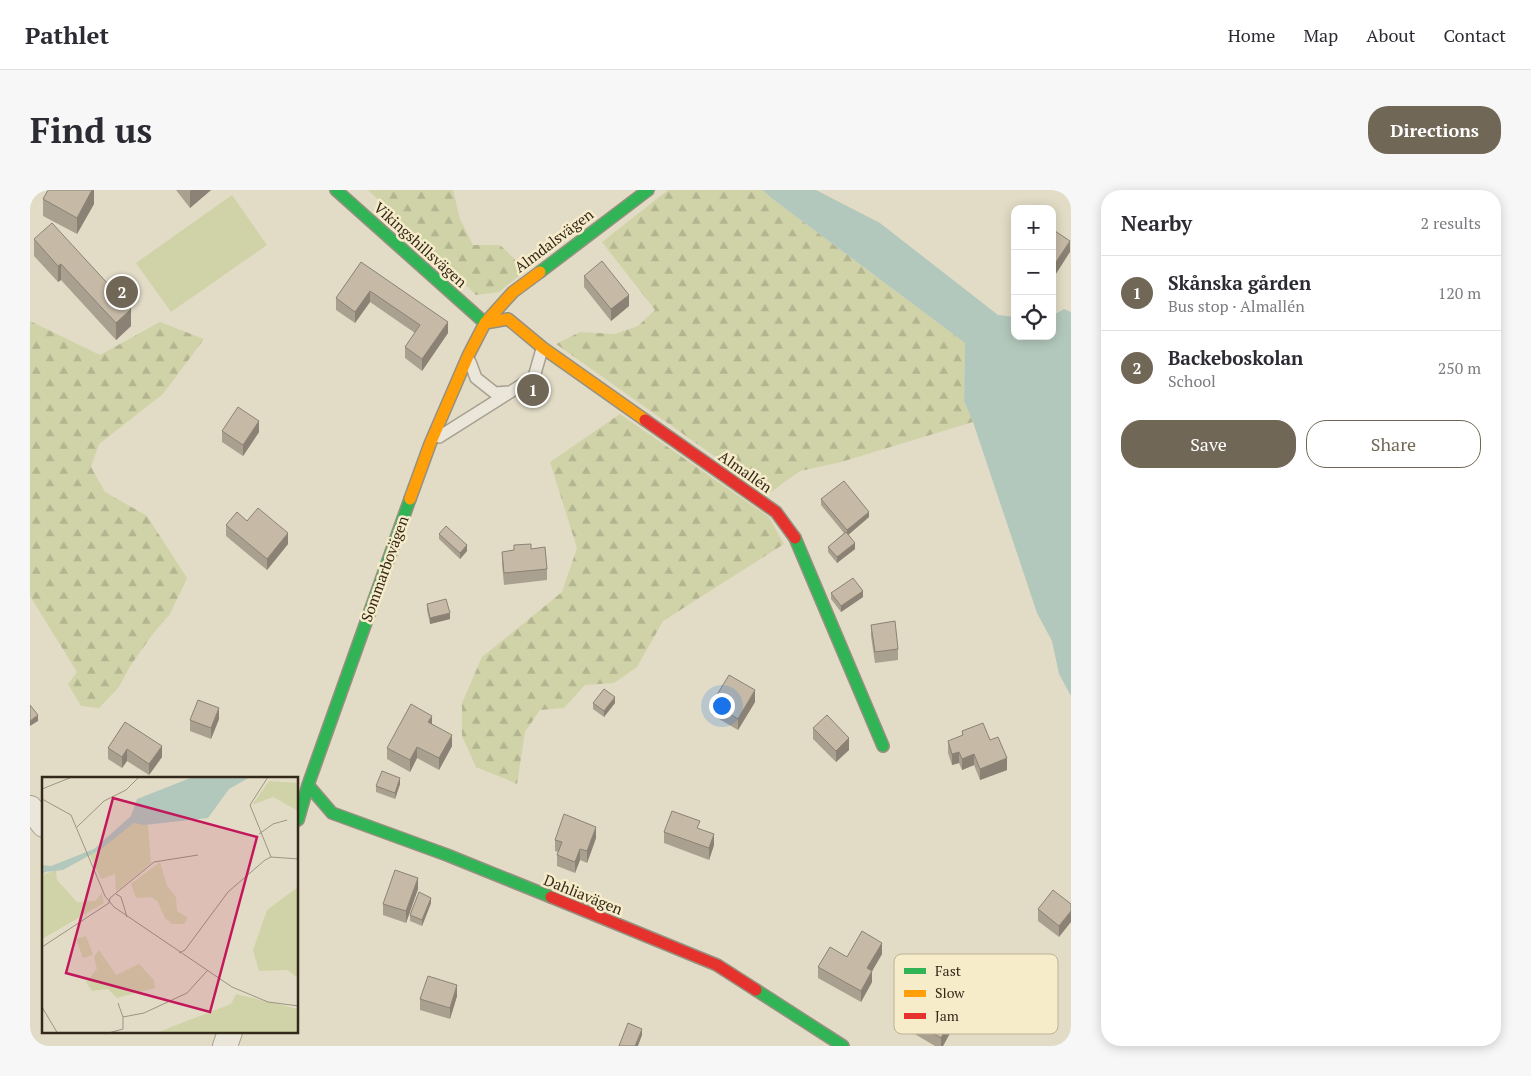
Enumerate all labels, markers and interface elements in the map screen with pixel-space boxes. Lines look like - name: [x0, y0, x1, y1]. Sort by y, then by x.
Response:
- text: Pathlet: [25, 19, 109, 51]
- text: Home: [1228, 23, 1275, 47]
- text: Map: [1303, 23, 1338, 47]
- text: About: [1366, 23, 1415, 47]
- text: Contact: [1443, 23, 1506, 47]
- button: Directions: [1368, 106, 1501, 154]
- text: Find us: [30, 107, 152, 153]
- street label: Vikingshillsvägen: [370, 197, 472, 291]
- street label: Almdalsvägen: [510, 204, 597, 277]
- map controls: [1011, 205, 1056, 340]
- button: +: [1011, 205, 1056, 250]
- text: Nearby: [1121, 209, 1192, 237]
- text: 2 results: [1421, 212, 1481, 234]
- button: −: [1011, 250, 1056, 295]
- text: Skånska gården: [1168, 270, 1311, 295]
- pin: 2: [106, 273, 138, 311]
- text: 1: [1132, 282, 1142, 304]
- text: 120 m: [1438, 282, 1481, 304]
- button: locate: [1011, 295, 1056, 340]
- text: Bus stop · Almallén: [1168, 295, 1305, 317]
- text: Backeboskolan: [1168, 345, 1303, 370]
- text: 2: [1132, 357, 1142, 379]
- text: 250 m: [1438, 357, 1481, 379]
- text: School: [1168, 370, 1216, 392]
- pin: 1: [517, 371, 549, 409]
- button: Save: [1121, 420, 1296, 468]
- button: Share: [1306, 420, 1481, 468]
- street label: Almallén: [715, 446, 776, 497]
- street label: Sommarbovägen: [356, 513, 413, 624]
- your location: [709, 693, 735, 719]
- inset map: [42, 777, 299, 1034]
- street label: Dahliavägen: [541, 869, 626, 919]
- legend: [894, 954, 1058, 1034]
- text: Fast: [935, 961, 962, 980]
- text: Slow: [935, 983, 965, 1002]
- text: Jam: [935, 1006, 959, 1025]

